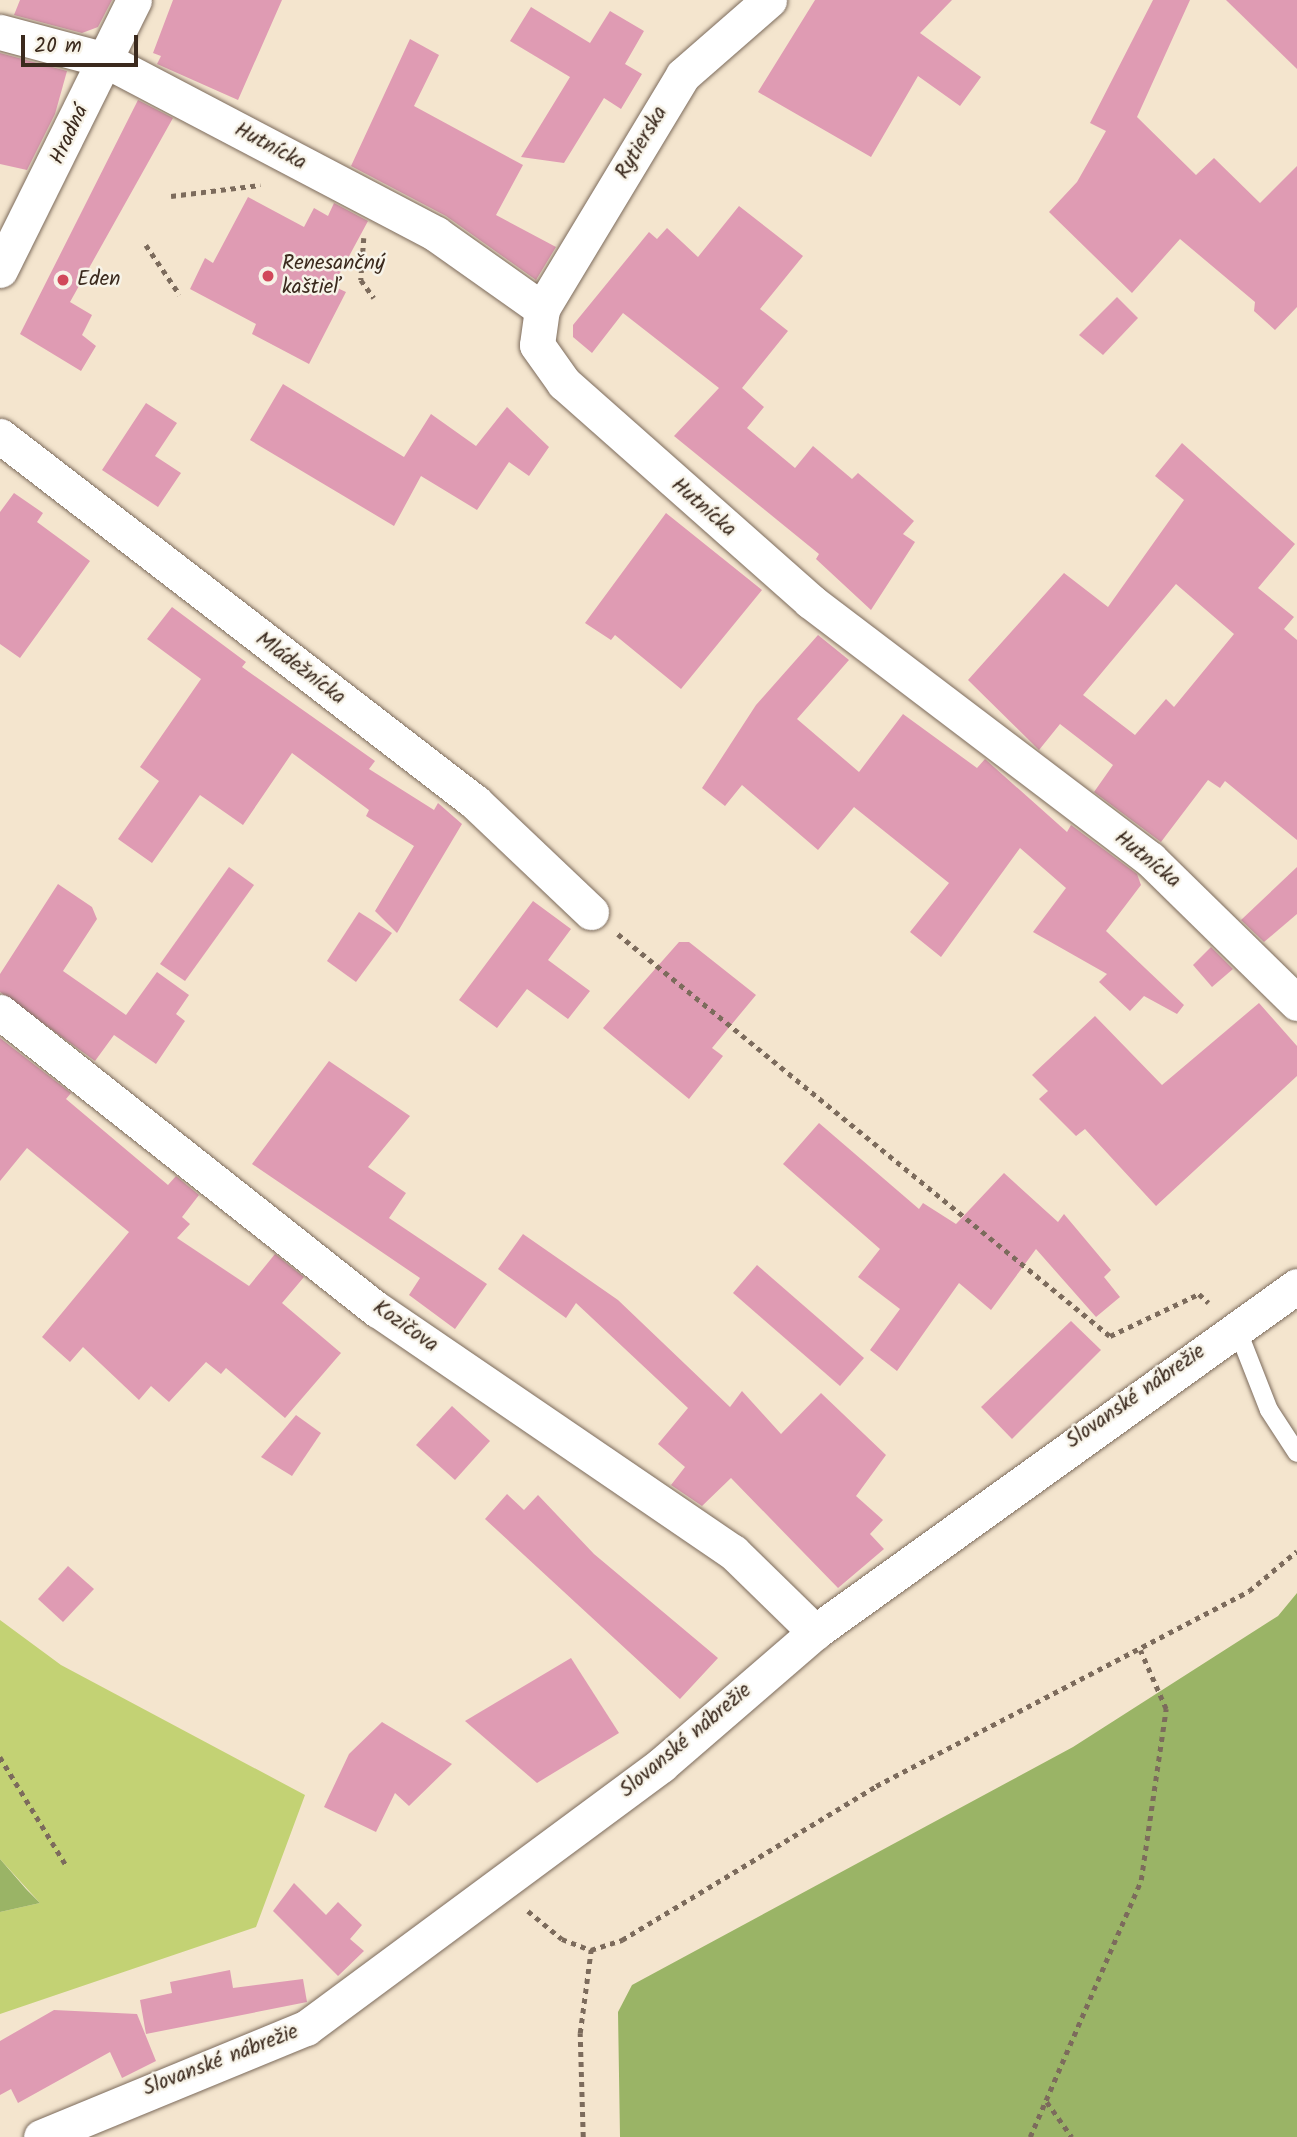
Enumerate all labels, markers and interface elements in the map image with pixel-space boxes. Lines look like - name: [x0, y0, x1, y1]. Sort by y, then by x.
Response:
- scale bar: [24, 21, 142, 65]
- text: 20 m: [34, 30, 82, 63]
- street label: Hradná: [45, 101, 95, 169]
- street label: Rytierska: [611, 102, 673, 184]
- street label: Hutnícka: [230, 118, 310, 176]
- place label: Renesančný kaštieľ: [282, 251, 385, 301]
- place label: Eden: [77, 267, 120, 293]
- marker: Renesančný kaštieľ: [260, 268, 276, 284]
- marker: Eden: [55, 272, 71, 288]
- street label: Hutnícka: [665, 473, 741, 543]
- street label: Mládežnícka: [250, 627, 350, 711]
- street label: Hutnícka: [1109, 826, 1185, 894]
- street label: Kozičova: [368, 1296, 442, 1358]
- street label: Slovanské nábrežie: [1062, 1340, 1210, 1454]
- street label: Slovanské nábrežie: [615, 1679, 757, 1803]
- street label: Slovanské nábrežie: [140, 2020, 302, 2102]

